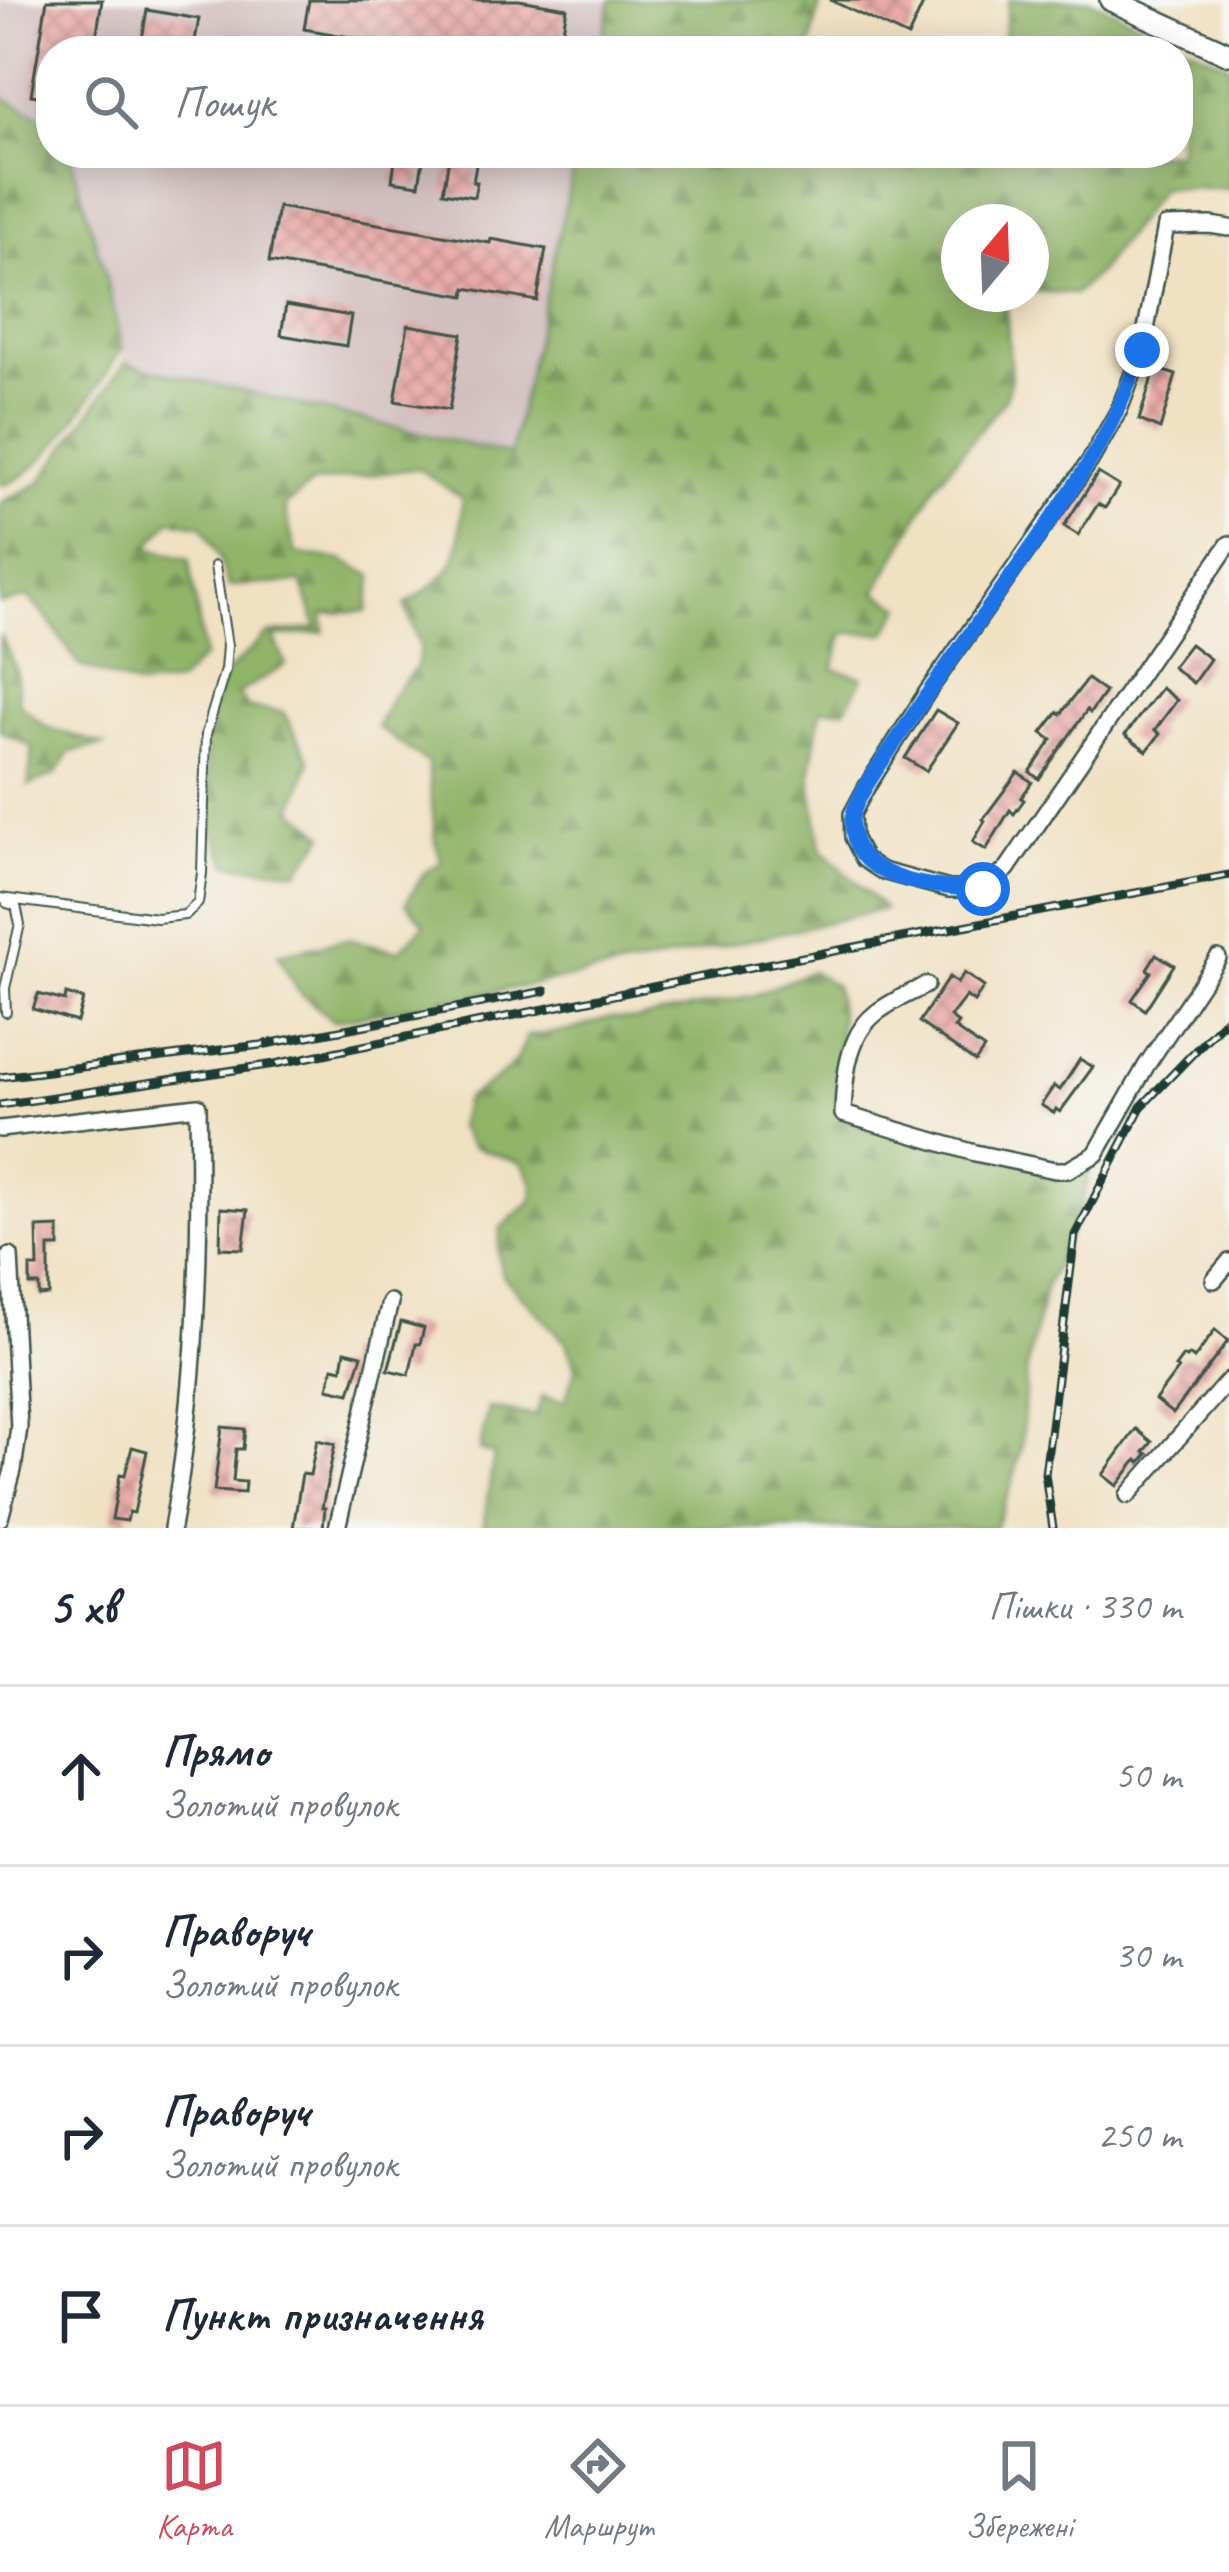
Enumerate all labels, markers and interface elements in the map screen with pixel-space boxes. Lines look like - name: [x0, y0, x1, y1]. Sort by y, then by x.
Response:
- search box: [36, 36, 1193, 168]
- icon: search: [78, 69, 144, 135]
- text: Пошук: [174, 74, 274, 131]
- north arrow: [941, 204, 1049, 312]
- route end: [1115, 323, 1169, 377]
- route start: [956, 862, 1010, 916]
- text: 5 хв: [48, 1574, 117, 1638]
- text: Пішки · 330 m: [988, 1582, 1181, 1631]
- text: Прямо: [162, 1723, 269, 1780]
- icon: ahead: [48, 1743, 114, 1809]
- text: 50 m: [1115, 1751, 1181, 1800]
- text: Золотий провулок: [162, 1780, 397, 1829]
- text: Праворуч: [162, 1903, 309, 1960]
- icon: right: [48, 1923, 114, 1989]
- text: 30 m: [1115, 1931, 1181, 1980]
- text: Золотий провулок: [162, 1960, 397, 2009]
- text: Праворуч: [162, 2083, 309, 2140]
- icon: right: [48, 2103, 114, 2169]
- text: 250 m: [1097, 2111, 1181, 2160]
- text: Золотий провулок: [162, 2140, 397, 2189]
- icon: arrive: [48, 2283, 114, 2349]
- text: Пункт призначення: [162, 2287, 482, 2344]
- tab: Карта: [156, 2433, 232, 2547]
- tab: Маршрут: [544, 2433, 653, 2547]
- tab: Збережені: [965, 2433, 1073, 2547]

